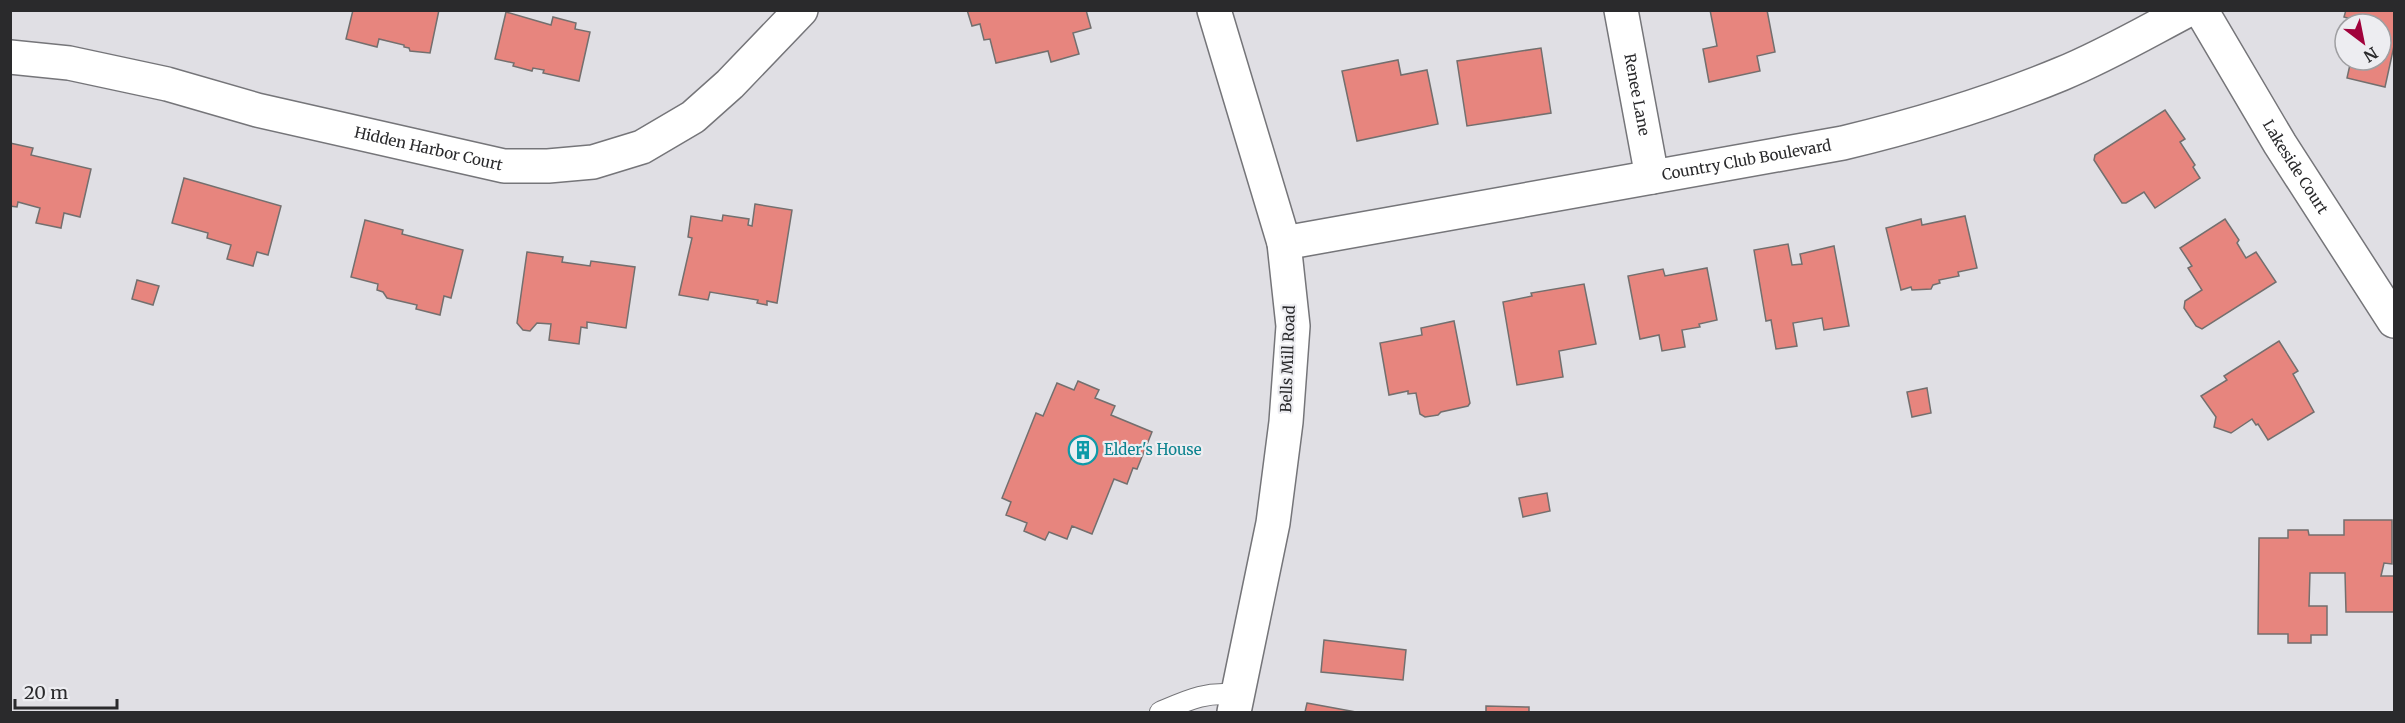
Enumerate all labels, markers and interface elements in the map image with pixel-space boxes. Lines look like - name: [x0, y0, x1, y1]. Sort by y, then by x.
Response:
- north arrow: [2333, 12, 2393, 72]
- text: N: [2360, 43, 2382, 67]
- street label: Renee Lane: [1620, 52, 1654, 137]
- street label: Lakeside Court: [2259, 116, 2333, 217]
- street label: Hidden Harbor Court: [353, 122, 505, 174]
- street label: Country Club Boulevard: [1660, 135, 1833, 184]
- street label: Bells Mill Road: [1276, 305, 1299, 413]
- building icon: Elder's House: [1067, 434, 1099, 466]
- place label: Elder's House: [1104, 440, 1202, 459]
- scale bar: [15, 672, 117, 710]
- text: 20 m: [24, 681, 68, 704]

